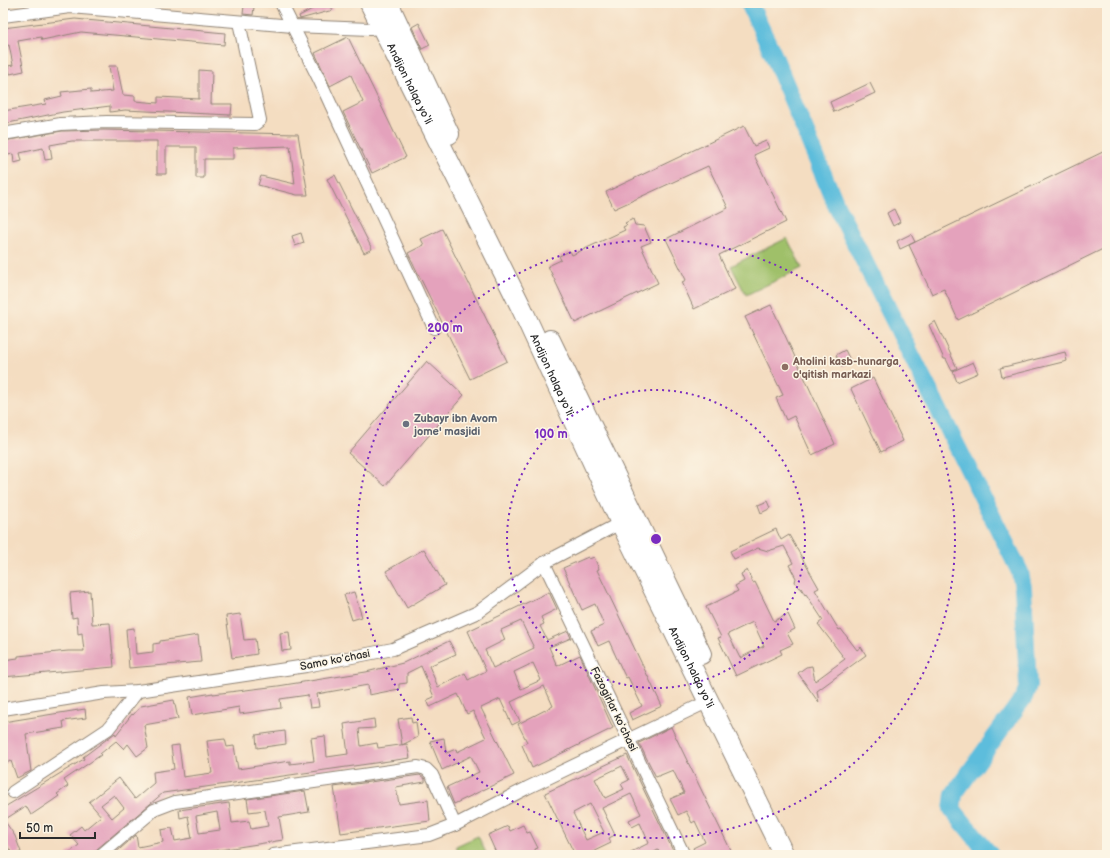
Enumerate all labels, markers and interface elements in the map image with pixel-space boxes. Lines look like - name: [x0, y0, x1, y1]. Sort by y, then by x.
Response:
- street label: Andijon halqa yo‘li: [384, 41, 436, 126]
- text: 200 m: [427, 321, 463, 336]
- street label: Andijon halqa yo‘li: [528, 332, 577, 418]
- place label: Aholini kasb-hunarga o'qitish markazi: [792, 355, 899, 381]
- marker: Aholini kasb-hunarga o'qitish markazi: [780, 362, 790, 372]
- place label: Zubayr ibn Avom jome' masjidi: [413, 412, 497, 438]
- marker: Zubayr ibn Avom jome' masjidi: [401, 419, 411, 429]
- text: 100 m: [534, 427, 568, 442]
- centre of rings: [649, 532, 663, 546]
- street label: Andijon halqa yo‘li: [666, 624, 717, 710]
- street label: Samo koʻchasi: [299, 647, 371, 673]
- street label: Fazogirlar koʻchasi: [588, 665, 640, 753]
- scale bar: [20, 814, 95, 840]
- text: 50 m: [26, 821, 53, 836]

